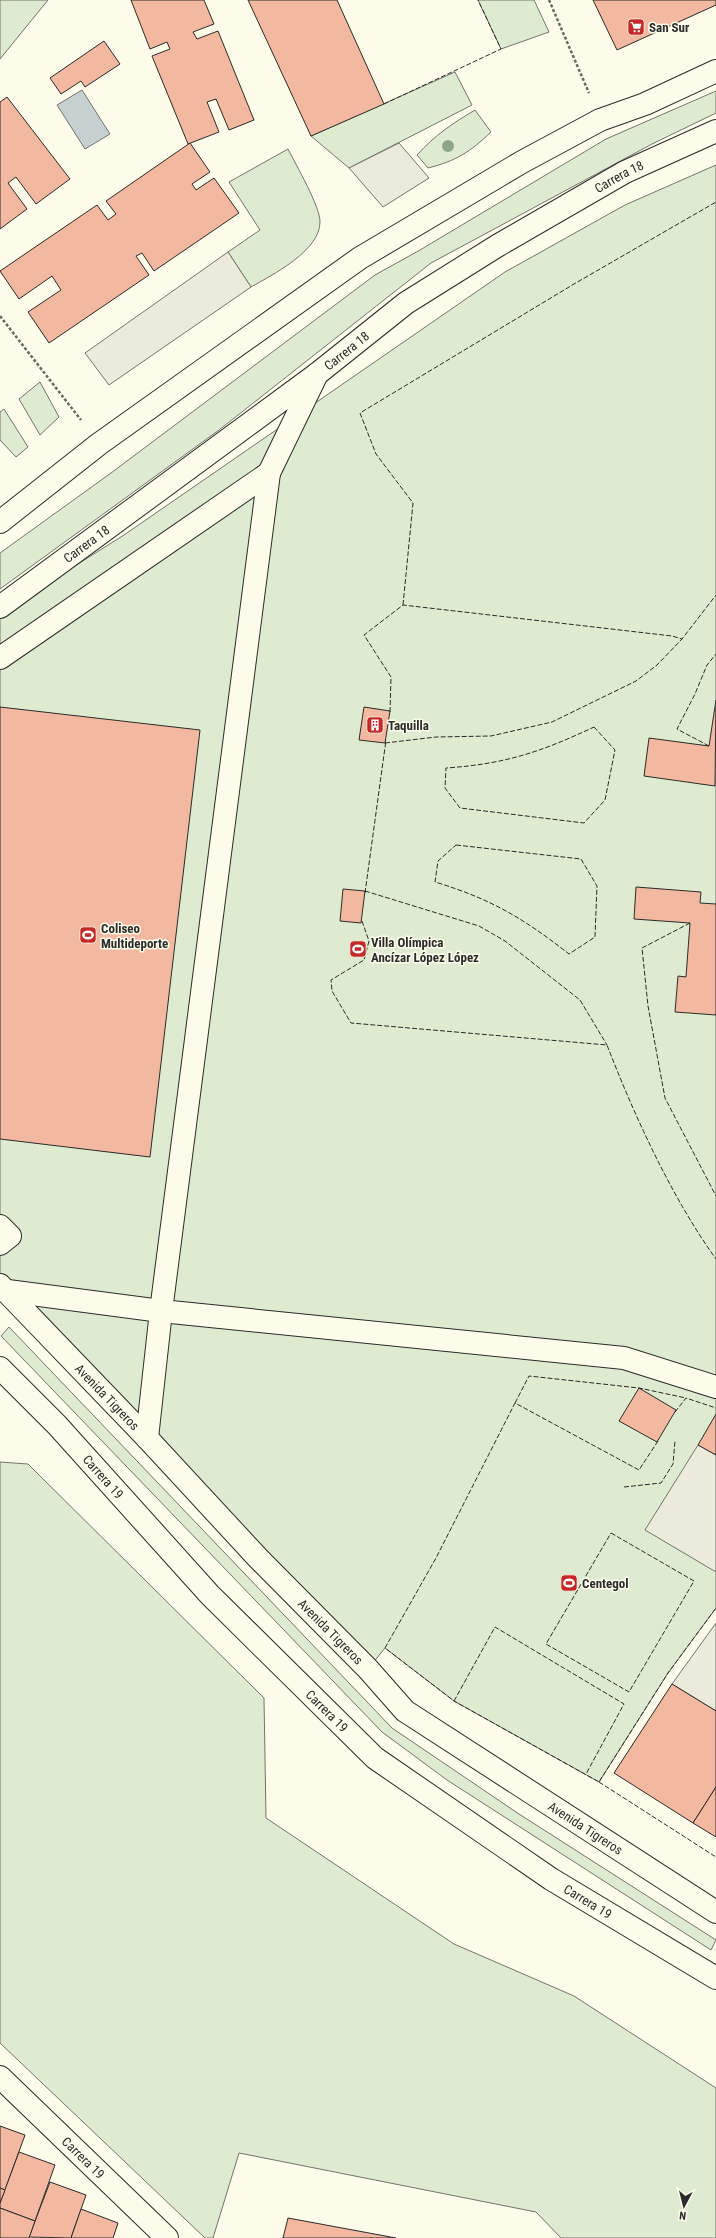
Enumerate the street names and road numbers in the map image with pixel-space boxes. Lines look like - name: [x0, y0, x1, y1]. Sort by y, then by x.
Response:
- street label: Carrera 18: [592, 157, 646, 196]
- street label: Carrera 18: [321, 328, 372, 373]
- street label: Carrera 18: [60, 522, 112, 565]
- street label: Avenida Tigreros: [72, 1361, 143, 1433]
- street label: Carrera 19: [80, 1452, 127, 1501]
- street label: Avenida Tigreros: [295, 1596, 366, 1667]
- street label: Carrera 19: [303, 1687, 351, 1735]
- street label: Avenida Tigreros: [546, 1798, 626, 1857]
- street label: Carrera 19: [561, 1881, 615, 1921]
- street label: Carrera 19: [59, 2134, 108, 2181]

